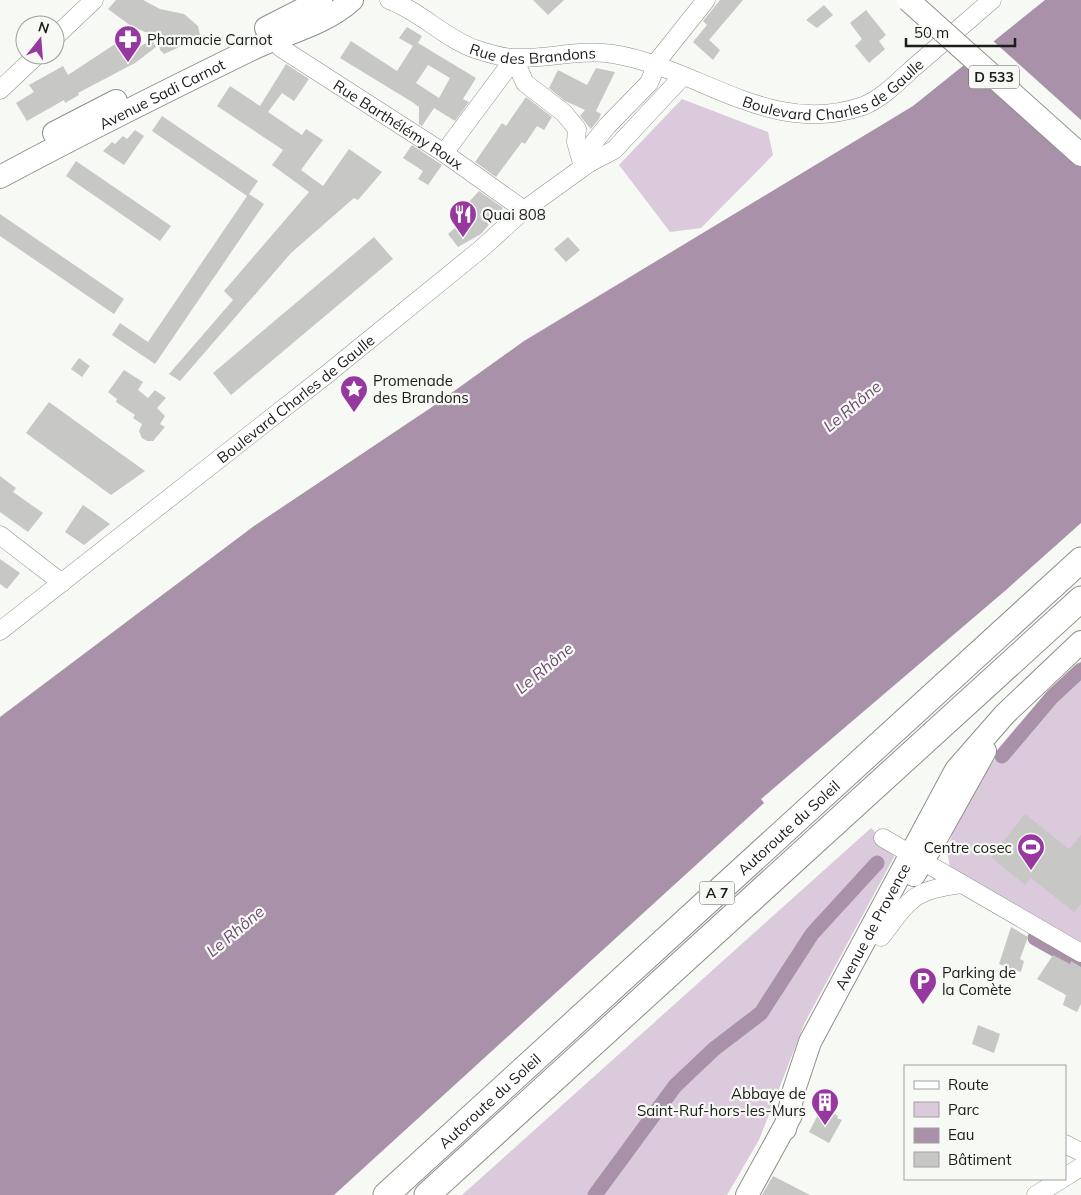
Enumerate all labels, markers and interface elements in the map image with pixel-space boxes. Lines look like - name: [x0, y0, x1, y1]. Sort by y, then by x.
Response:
- north arrow: [15, 15, 65, 65]
- scale bar: [906, 15, 1015, 47]
- text: N: [36, 17, 51, 38]
- text: 50 m: [914, 23, 949, 42]
- pharmacy icon: Pharmacie Carnot: [113, 24, 143, 63]
- place label: Pharmacie Carnot: [147, 30, 272, 49]
- street label: Rue des Brandons: [467, 38, 596, 68]
- street label: Avenue Sadi Carnot: [96, 54, 228, 133]
- street label: Boulevard Charles de Gaulle: [740, 54, 927, 124]
- road number: D 533: [969, 66, 1019, 88]
- street label: Rue Barthélémy Roux: [330, 75, 467, 173]
- restaurant icon: Quai 808: [448, 199, 478, 238]
- place label: Quai 808: [482, 205, 546, 224]
- street label: Boulevard Charles de Gaulle: [213, 330, 378, 467]
- place label: Promenade des Brandons: [373, 371, 469, 407]
- place icon: Promenade des Brandons: [339, 374, 369, 413]
- water label: Le Rhône: [819, 376, 885, 436]
- water label: Le Rhône: [511, 638, 577, 698]
- street label: Autoroute du Soleil: [733, 776, 843, 879]
- sports icon: Centre cosec: [1016, 832, 1046, 871]
- place label: Centre cosec: [924, 838, 1012, 857]
- street label: Avenue de Provence: [830, 860, 914, 993]
- road number: A 7: [700, 881, 734, 904]
- water label: Le Rhône: [202, 901, 268, 961]
- place label: Parking de la Comète: [942, 963, 1016, 999]
- parking icon: Parking de la Comète: [908, 966, 938, 1005]
- street label: Autoroute du Soleil: [434, 1049, 544, 1152]
- legend: [904, 1065, 1066, 1180]
- text: Route: [948, 1075, 989, 1094]
- place label: Abbaye de Saint-Ruf-hors-les-Murs: [637, 1084, 806, 1120]
- building icon: Abbaye de Saint-Ruf-hors-les-Murs: [810, 1087, 840, 1126]
- text: Parc: [948, 1100, 979, 1119]
- text: Eau: [948, 1125, 974, 1144]
- text: Bâtiment: [948, 1150, 1011, 1169]

